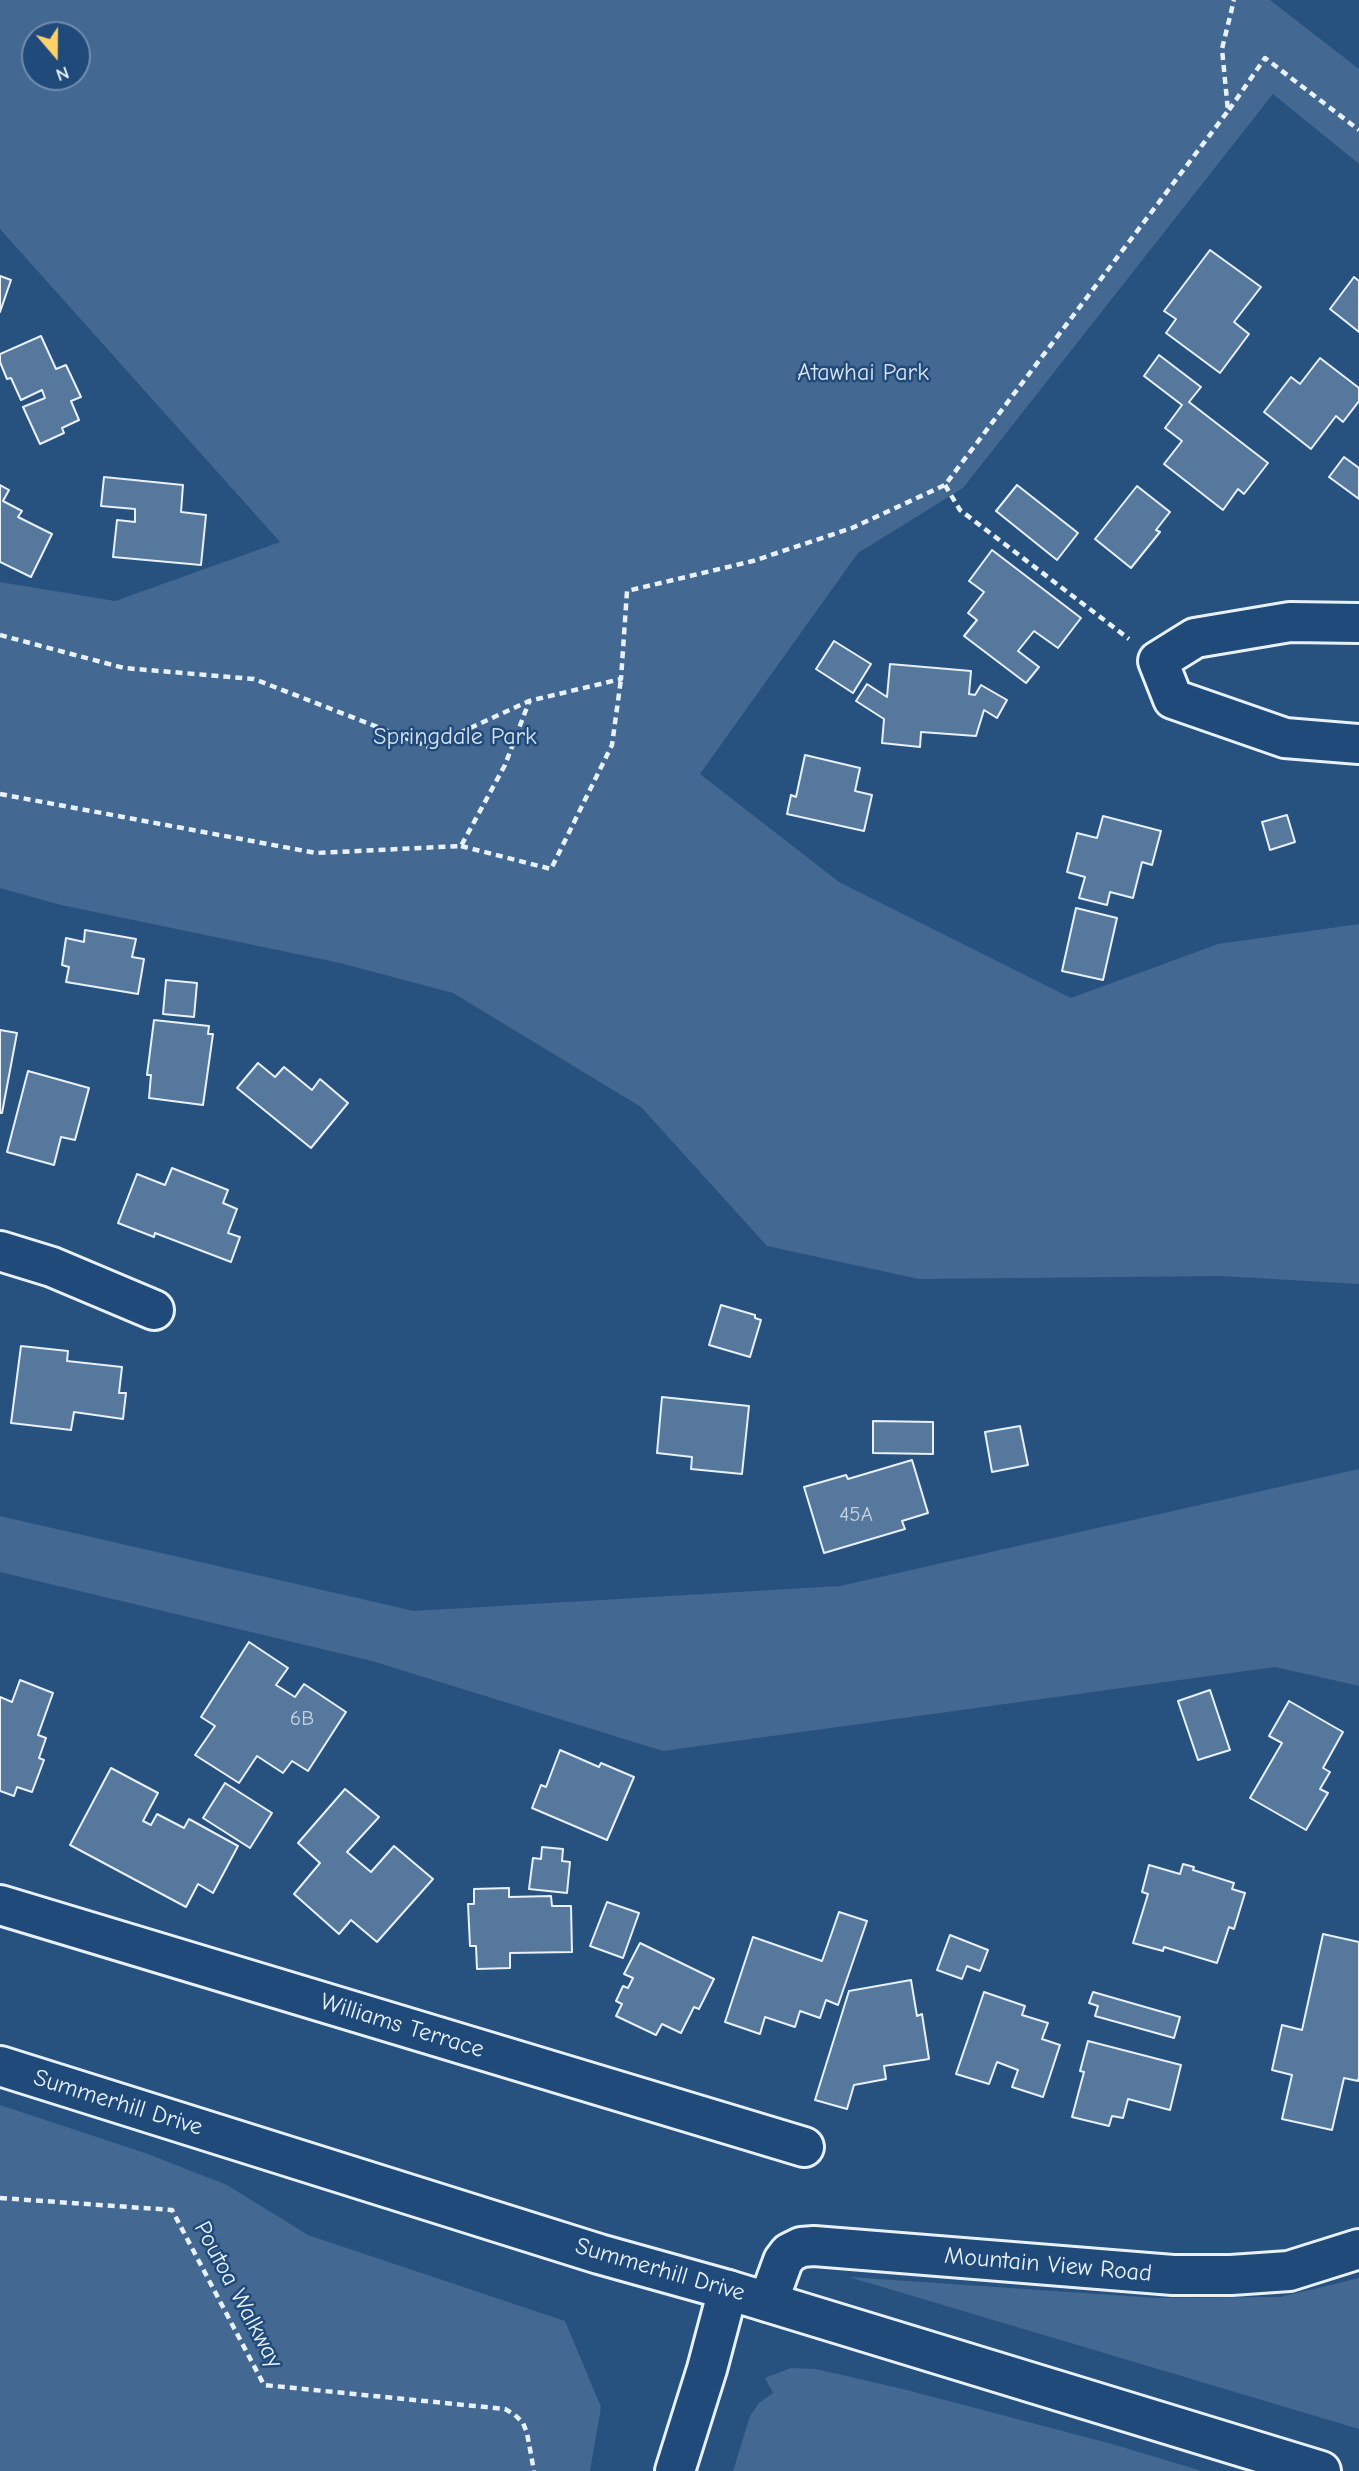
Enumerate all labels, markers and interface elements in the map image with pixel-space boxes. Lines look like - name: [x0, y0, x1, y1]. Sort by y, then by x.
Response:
- north arrow: [21, 21, 91, 91]
- text: N: [53, 61, 72, 86]
- park label: Atawhai Park: [797, 359, 929, 387]
- park label: Springdale Park: [373, 723, 537, 751]
- house number: 45A: [839, 1502, 873, 1528]
- house number: 6B: [290, 1706, 314, 1732]
- street label: Williams Terrace: [317, 1987, 487, 2065]
- street label: Summerhill Drive: [30, 2064, 206, 2142]
- street label: Poutoa Walkway: [187, 2217, 289, 2373]
- street label: Summerhill Drive: [572, 2232, 748, 2308]
- street label: Mountain View Road: [943, 2242, 1153, 2288]

